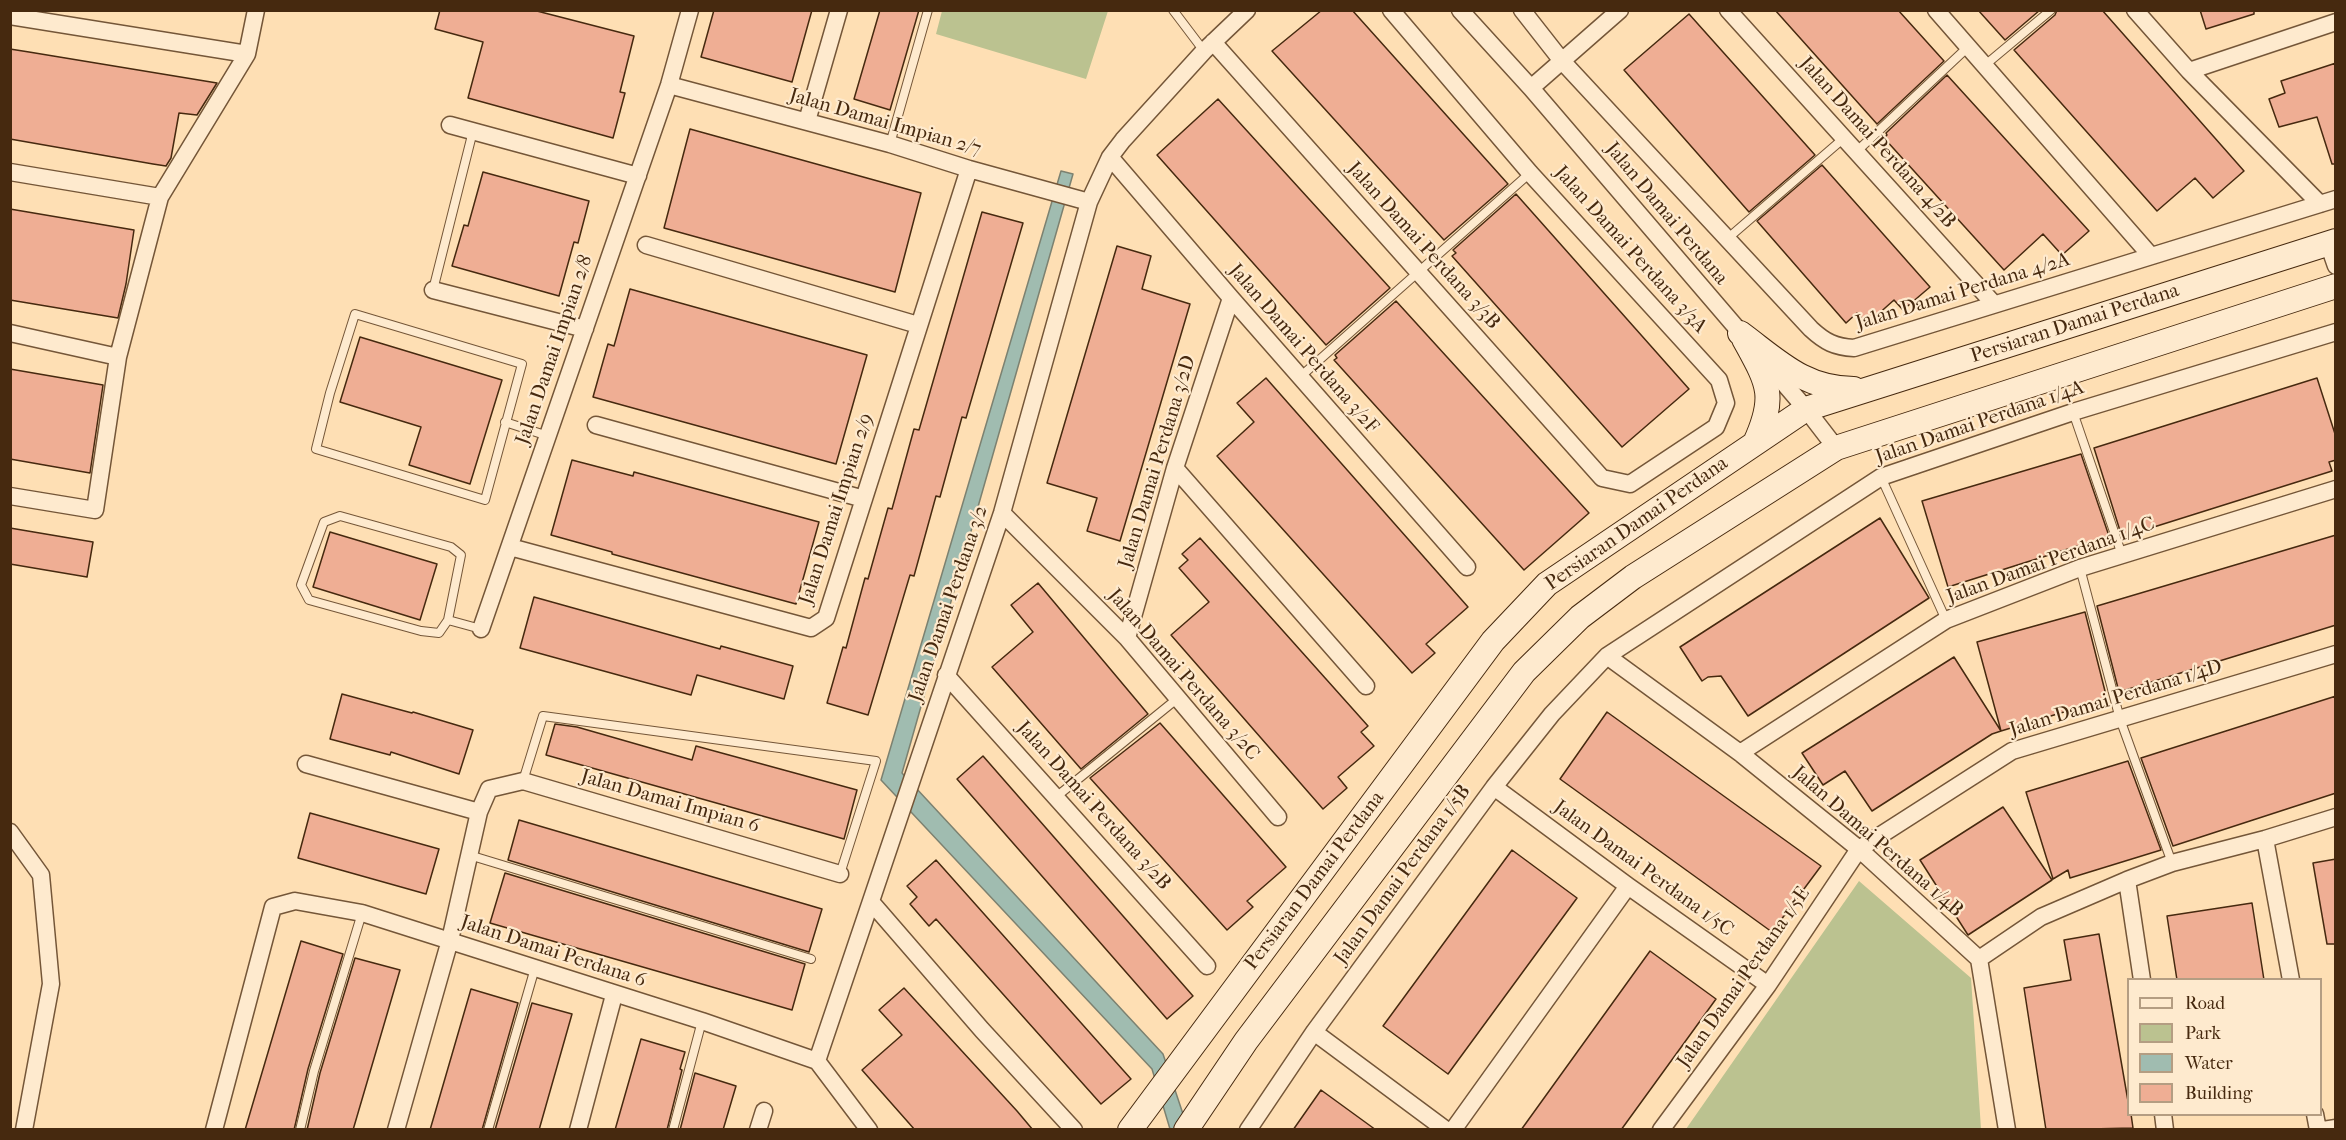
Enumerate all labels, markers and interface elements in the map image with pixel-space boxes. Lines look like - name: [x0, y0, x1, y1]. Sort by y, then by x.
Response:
- street label: Jalan Damai Perdana 4/2B: [1794, 52, 1960, 234]
- street label: Jalan Damai Impian 2/7: [786, 84, 984, 162]
- street label: Jalan Damai Perdana: [1599, 138, 1733, 290]
- street label: Jalan Damai Perdana 3/3B: [1341, 157, 1505, 335]
- street label: Jalan Damai Perdana 3/3A: [1549, 161, 1711, 339]
- street label: Jalan Damai Perdana 4/2A: [1853, 248, 2073, 336]
- street label: Jalan Damai Impian 2/8: [511, 252, 599, 448]
- street label: Jalan Damai Perdana 3/2F: [1223, 259, 1383, 439]
- street label: Persiaran Damai Perdana: [1968, 279, 2182, 369]
- street label: Jalan Damai Perdana 3/2D: [1114, 353, 1202, 571]
- street label: Jalan Damai Perdana 1/4A: [1873, 376, 2087, 470]
- street label: Jalan Damai Impian 2/9: [795, 410, 879, 608]
- street label: Persiaran Damai Perdana: [1541, 452, 1733, 596]
- street label: Jalan Damai Perdana 3/2: [904, 503, 994, 705]
- street label: Jalan Damai Perdana 1/4C: [1944, 512, 2158, 610]
- street label: Jalan Damai Perdana 3/2C: [1102, 584, 1264, 766]
- street label: Jalan Damai Perdana 1/4D: [2007, 655, 2225, 743]
- street label: Jalan Damai Perdana 3/2B: [1011, 717, 1175, 895]
- street label: Jalan Damai Perdana 1/4B: [1787, 761, 1967, 923]
- street label: Jalan Damai Impian 6: [578, 765, 762, 839]
- street label: Jalan Damai Perdana 1/5B: [1330, 780, 1476, 970]
- street label: Persiaran Damai Perdana: [1240, 787, 1390, 975]
- street label: Jalan Damai Perdana 1/5C: [1548, 796, 1738, 942]
- street label: Jalan Damai Perdana 1/5E: [1672, 883, 1816, 1073]
- street label: Jalan Damai Perdana 6: [457, 911, 649, 993]
- legend: [2127, 978, 2322, 1116]
- text: Road: [2185, 993, 2225, 1014]
- text: Park: [2185, 1023, 2221, 1044]
- text: Water: [2185, 1053, 2233, 1074]
- text: Building: [2185, 1083, 2252, 1104]

